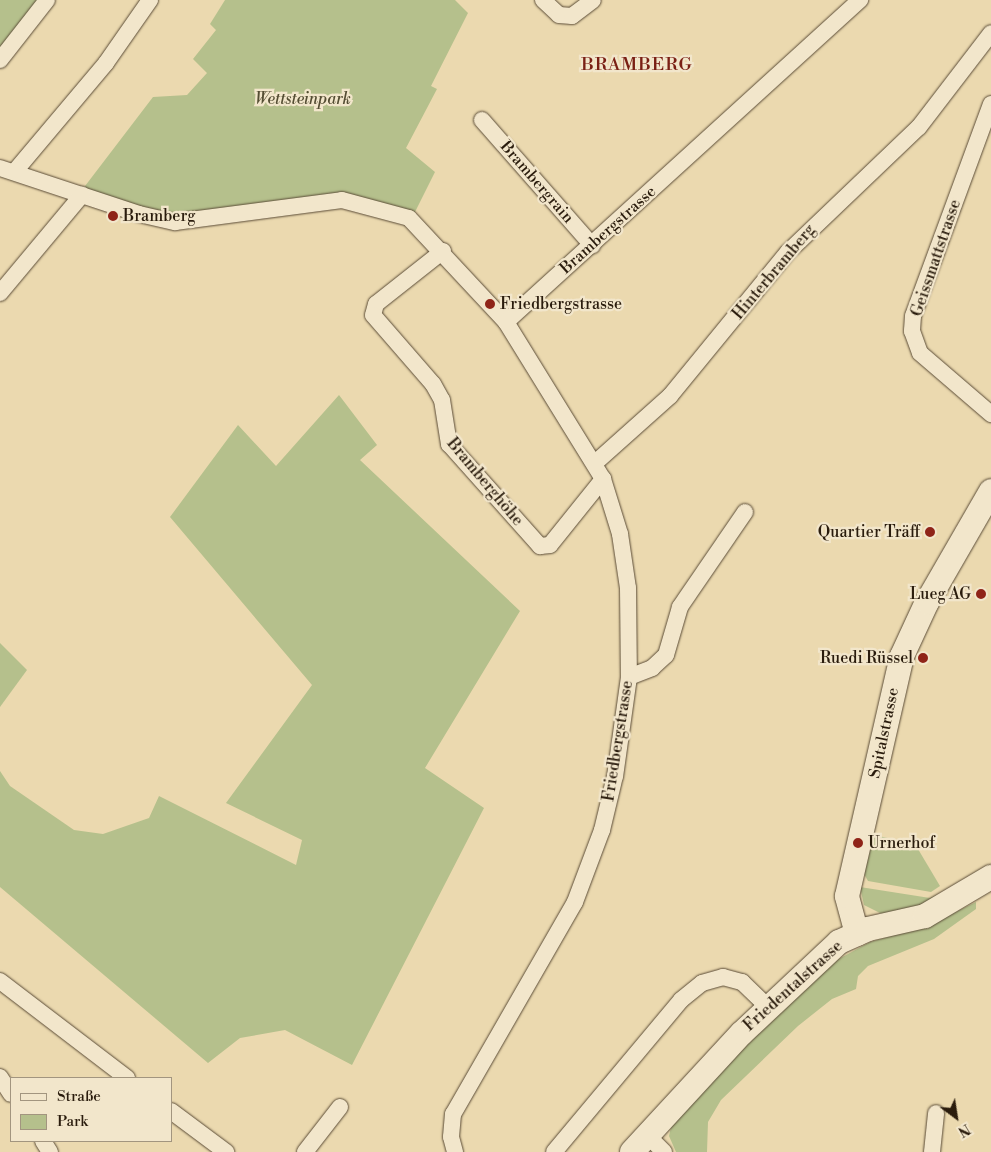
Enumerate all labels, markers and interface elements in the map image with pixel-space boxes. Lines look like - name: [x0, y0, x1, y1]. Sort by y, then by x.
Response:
- district label: BRAMBERG: [580, 54, 694, 76]
- park label: Wettsteinpark: [255, 89, 351, 109]
- street label: Brambergrain: [496, 137, 578, 227]
- street label: Brambergstrasse: [556, 182, 660, 278]
- street label: Geissmattstrasse: [907, 197, 965, 319]
- place label: Bramberg: [123, 206, 195, 226]
- marker: Bramberg: [107, 210, 119, 222]
- street label: Hinterbramberg: [729, 220, 819, 324]
- place label: Friedbergstrasse: [500, 294, 622, 314]
- marker: Friedbergstrasse: [484, 298, 496, 310]
- street label: Bramberghöhe: [443, 434, 527, 530]
- place label: Quartier Träff: [818, 522, 920, 542]
- marker: Quartier Träff: [924, 526, 936, 538]
- place label: Lueg AG: [910, 584, 971, 604]
- marker: Lueg AG: [975, 588, 987, 600]
- place label: Ruedi Rüssel: [820, 648, 913, 668]
- marker: Ruedi Rüssel: [917, 652, 929, 664]
- street label: Friedbergstrasse: [599, 679, 637, 803]
- street label: Spitalstrasse: [865, 686, 903, 780]
- place label: Urnerhof: [868, 833, 935, 853]
- marker: Urnerhof: [852, 837, 864, 849]
- street label: Friedentalstrasse: [740, 937, 846, 1035]
- legend: [10, 1077, 172, 1142]
- text: Straße: [57, 1087, 101, 1106]
- north arrow: [931, 1092, 981, 1142]
- text: Park: [57, 1112, 88, 1131]
- text: N: [954, 1119, 973, 1140]

